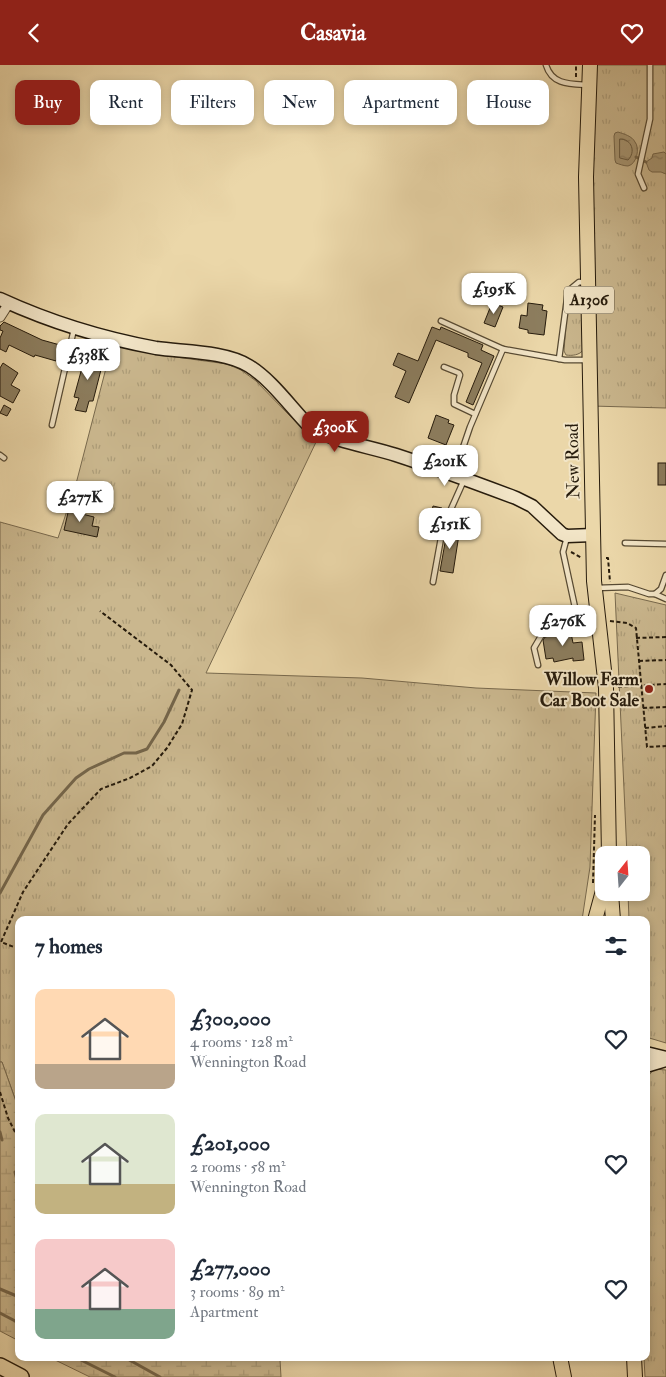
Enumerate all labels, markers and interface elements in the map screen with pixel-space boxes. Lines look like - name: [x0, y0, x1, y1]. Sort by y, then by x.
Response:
- icon: back: [20, 19, 48, 47]
- text: Casavia: [300, 19, 366, 47]
- icon: heart: [618, 19, 646, 47]
- chip: Buy: [15, 80, 80, 125]
- chip: Rent: [90, 80, 161, 125]
- chip: Filters: [171, 80, 254, 125]
- chip: New: [264, 80, 334, 125]
- chip: Apartment: [344, 80, 457, 125]
- chip: House: [467, 80, 549, 125]
- pin: £195K: [459, 273, 529, 315]
- text: £195K: [473, 279, 515, 299]
- road number: A1306: [564, 287, 614, 313]
- pin: £338K: [53, 339, 123, 381]
- text: £338K: [67, 345, 109, 365]
- pin: £300K: [300, 411, 370, 453]
- text: £300K: [313, 417, 357, 437]
- street label: New Road: [561, 423, 585, 499]
- pin: £201K: [410, 445, 480, 487]
- text: £201K: [423, 451, 467, 471]
- pin: £277K: [45, 481, 115, 523]
- text: £277K: [58, 487, 102, 507]
- pin: £151K: [415, 507, 485, 550]
- text: £151K: [430, 514, 470, 534]
- pin: £276K: [528, 605, 598, 647]
- text: £276K: [540, 611, 586, 631]
- place label: Willow Farm Car Boot Sale: [540, 668, 640, 712]
- marker: Willow Farm Car Boot Sale: [643, 683, 655, 695]
- north arrow: [595, 846, 650, 901]
- map controls: [595, 846, 650, 901]
- icon: filters: [602, 932, 630, 960]
- text: 7 homes: [35, 933, 102, 960]
- text: £300,000: [190, 1005, 271, 1032]
- icon: home: [75, 1009, 135, 1069]
- icon: heart: [602, 1025, 630, 1053]
- text: 4 rooms · 128 m²: [190, 1032, 293, 1052]
- text: Wennington Road: [190, 1052, 306, 1072]
- text: £201,000: [190, 1130, 270, 1157]
- icon: home: [75, 1134, 135, 1194]
- icon: heart: [602, 1150, 630, 1178]
- text: 2 rooms · 58 m²: [190, 1157, 285, 1177]
- text: Wennington Road: [190, 1177, 306, 1197]
- text: £277,000: [190, 1255, 271, 1282]
- icon: home: [75, 1259, 135, 1319]
- icon: heart: [602, 1275, 630, 1303]
- text: 3 rooms · 89 m²: [190, 1282, 285, 1302]
- text: Apartment: [190, 1302, 258, 1322]

